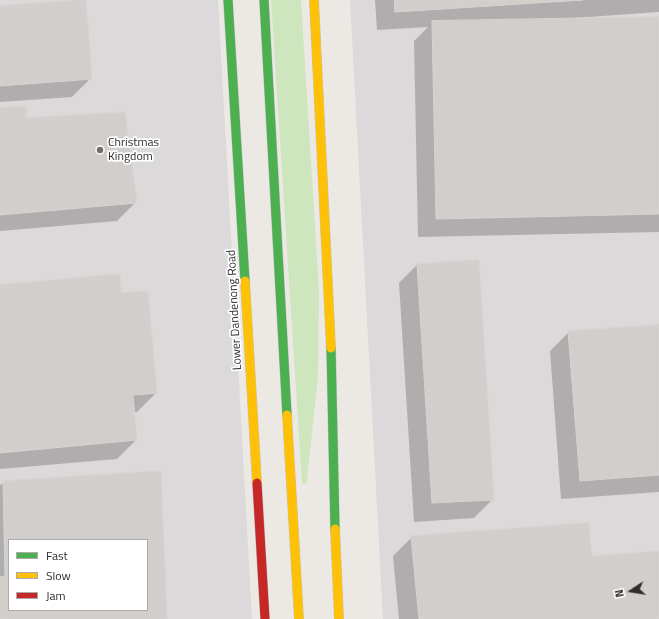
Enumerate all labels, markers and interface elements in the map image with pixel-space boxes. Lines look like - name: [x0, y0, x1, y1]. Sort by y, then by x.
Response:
- place label: Christmas Kingdom: [108, 136, 159, 164]
- marker: Christmas Kingdom: [95, 145, 105, 155]
- street label: Lower Dandenong Road: [225, 249, 245, 371]
- legend: [8, 539, 148, 611]
- text: Fast: [46, 546, 68, 565]
- text: Slow: [46, 566, 71, 585]
- north arrow: [611, 571, 651, 611]
- text: Jam: [46, 586, 66, 605]
- text: N: [611, 588, 628, 599]

